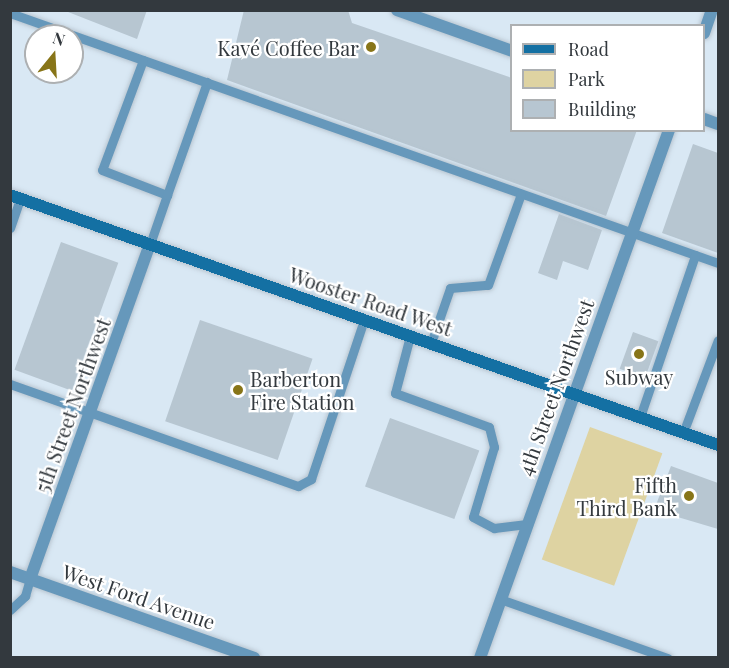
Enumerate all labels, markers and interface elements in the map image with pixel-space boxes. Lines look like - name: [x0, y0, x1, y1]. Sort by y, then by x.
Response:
- north arrow: [24, 24, 84, 84]
- legend: [510, 24, 705, 132]
- text: N: [50, 27, 68, 50]
- place label: Kavé Coffee Bar: [217, 35, 359, 59]
- text: Road: [568, 37, 609, 61]
- marker: Kavé Coffee Bar: [364, 40, 378, 54]
- text: Park: [568, 67, 605, 91]
- text: Building: [568, 97, 636, 121]
- street label: Wooster Road West: [286, 262, 456, 340]
- street label: 4th Street Northwest: [512, 295, 598, 479]
- street label: 5th Street Northwest: [29, 314, 115, 496]
- marker: Subway: [632, 347, 646, 361]
- place label: Subway: [605, 364, 673, 388]
- place label: Barberton Fire Station: [250, 366, 355, 413]
- marker: Barberton Fire Station: [231, 383, 245, 397]
- place label: Fifth Third Bank: [577, 472, 677, 519]
- marker: Fifth Third Bank: [682, 489, 696, 503]
- street label: West Ford Avenue: [59, 558, 219, 634]

